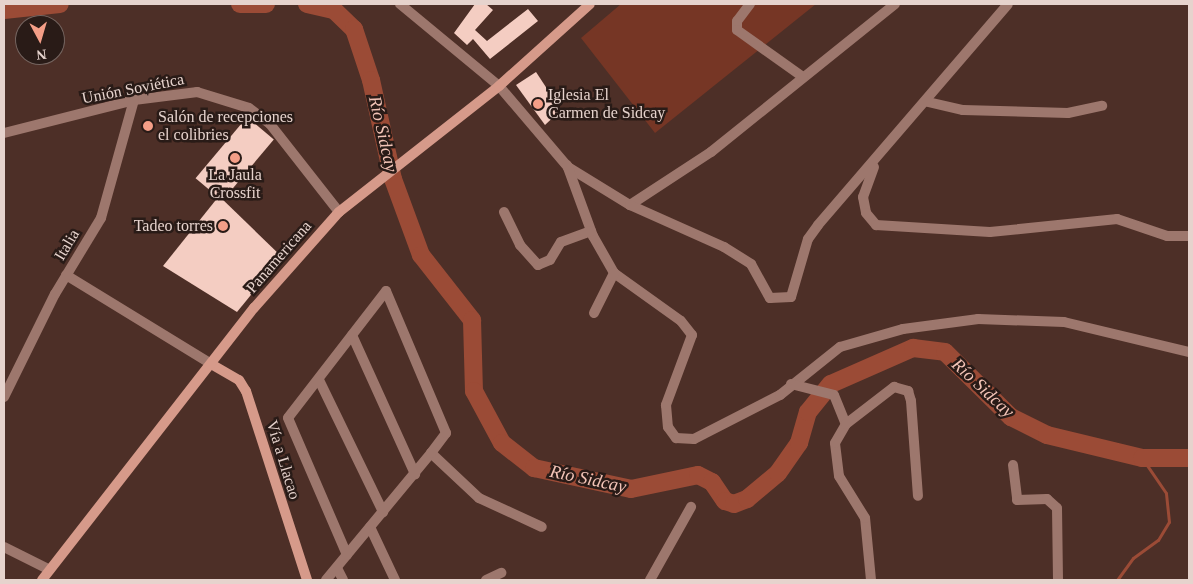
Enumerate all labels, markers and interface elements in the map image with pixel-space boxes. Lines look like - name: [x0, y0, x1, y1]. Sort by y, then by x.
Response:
- north arrow: [15, 15, 65, 65]
- text: N: [36, 46, 47, 62]
- street label: Unión Soviética: [80, 70, 186, 108]
- place label: Iglesia El Carmen de Sidcay: [548, 85, 665, 123]
- water label: Río Sidcay: [364, 94, 402, 174]
- marker: Iglesia El Carmen de Sidcay: [532, 98, 544, 110]
- place label: Salón de recepciones el colibries: [158, 107, 293, 145]
- marker: Salón de recepciones el colibries: [142, 120, 154, 132]
- marker: La Jaula Crossfit: [229, 152, 241, 164]
- place label: La Jaula Crossfit: [208, 165, 262, 203]
- place label: Tadeo torres: [134, 216, 213, 236]
- street label: Panamericana: [242, 217, 316, 297]
- marker: Tadeo torres: [217, 220, 229, 232]
- street label: Italia: [50, 226, 84, 264]
- water label: Río Sidcay: [947, 354, 1019, 422]
- street label: Vía a Llacao: [262, 418, 304, 502]
- water label: Río Sidcay: [548, 460, 628, 498]

